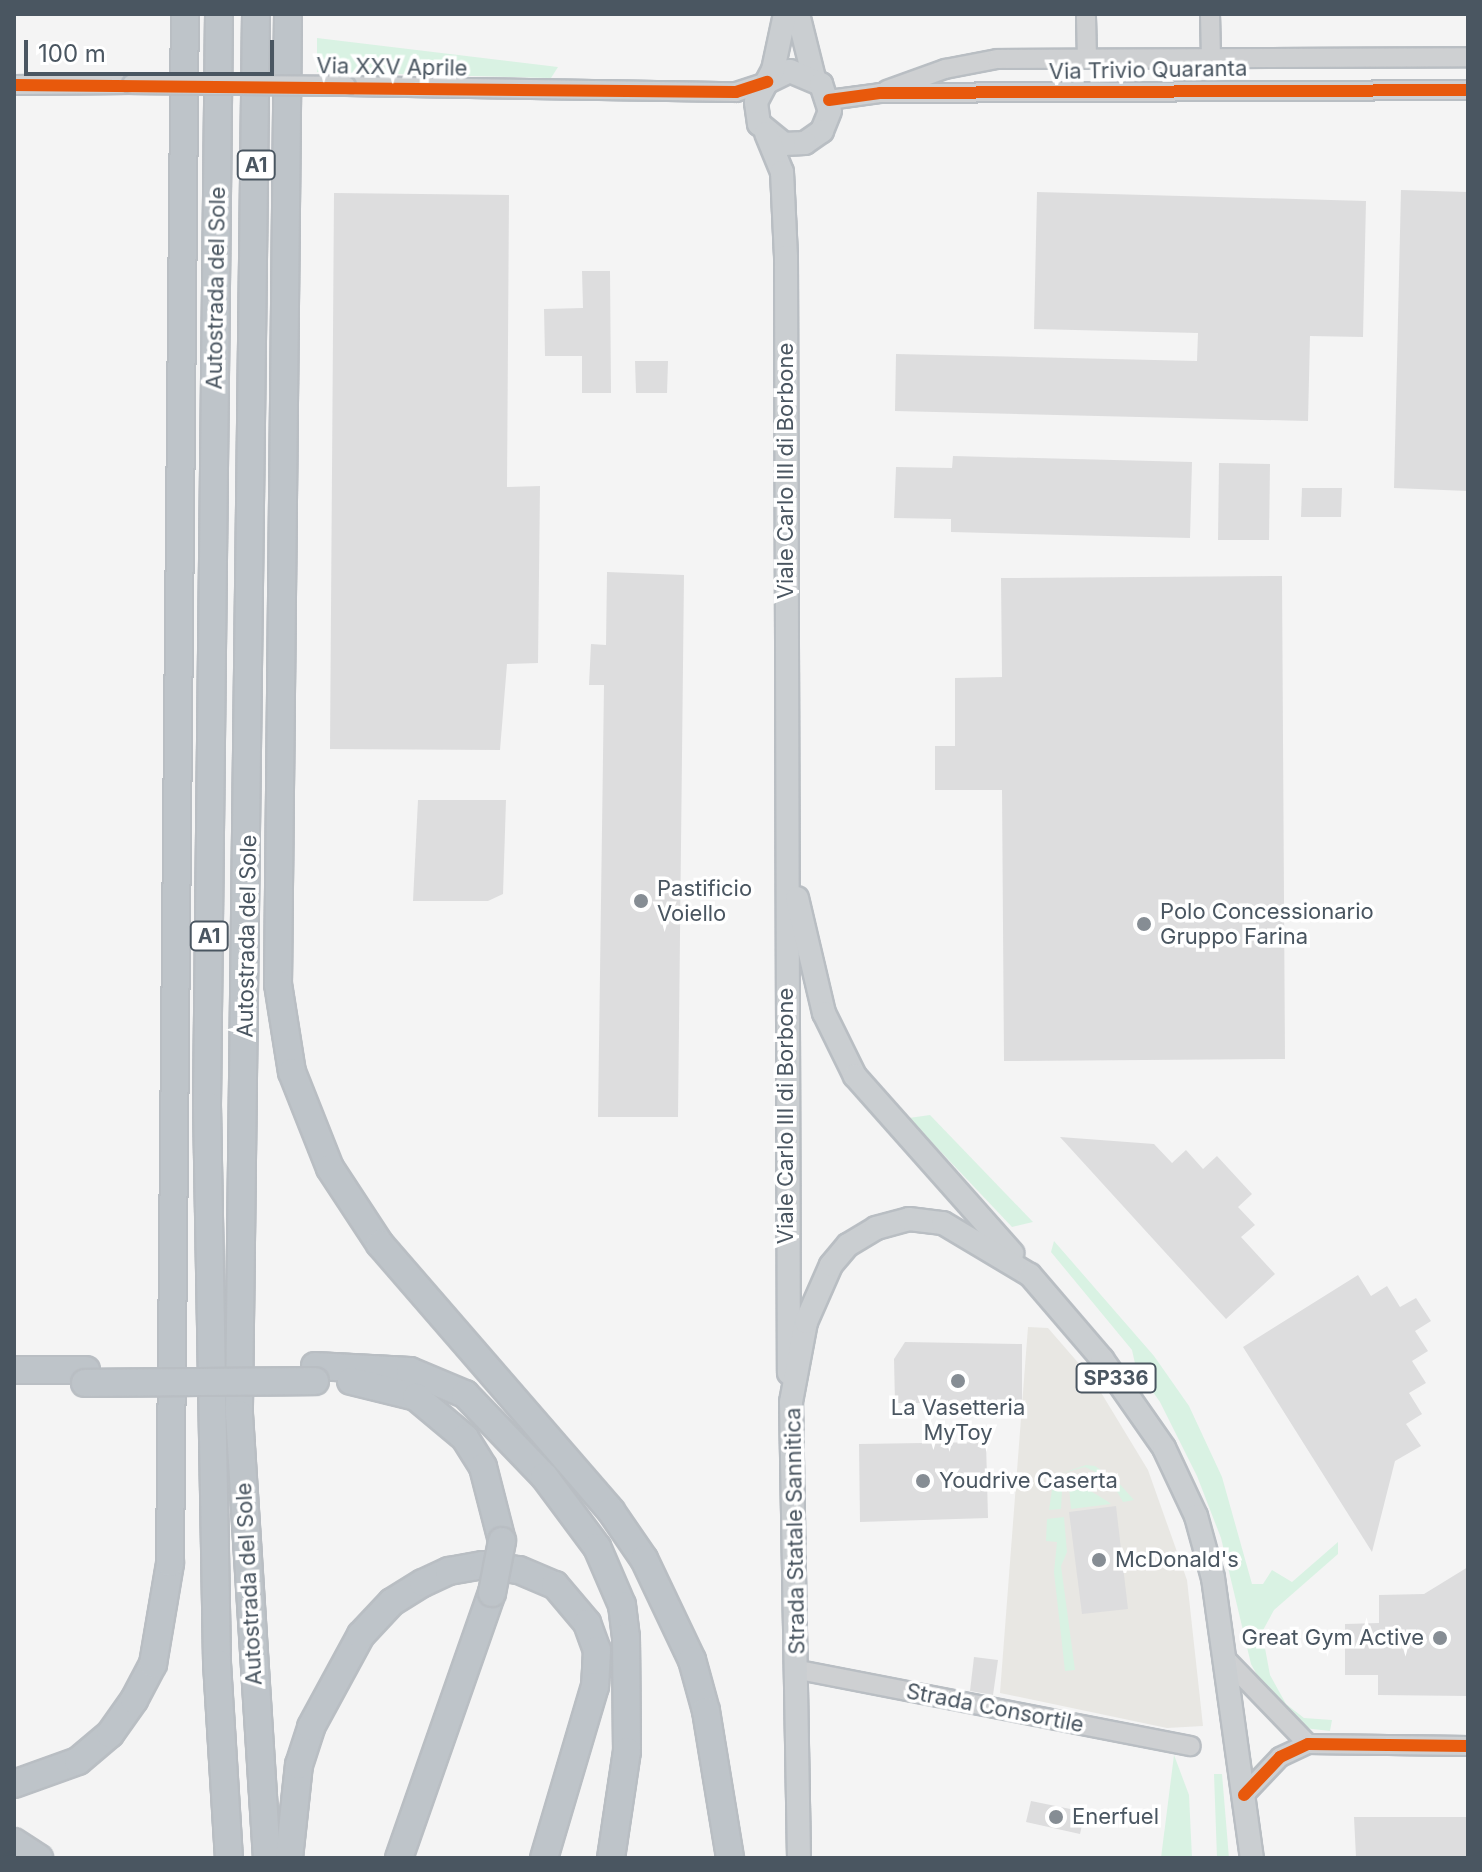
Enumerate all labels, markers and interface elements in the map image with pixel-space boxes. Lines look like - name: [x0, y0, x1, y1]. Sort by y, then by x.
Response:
- scale bar: [28, 24, 278, 74]
- text: 100 m: [38, 39, 106, 68]
- street label: Via XXV Aprile: [316, 52, 468, 82]
- street label: Via Trivio Quaranta: [1049, 55, 1247, 85]
- road number: A1: [236, 149, 276, 181]
- street label: Autostrada del Sole: [201, 186, 231, 390]
- street label: Viale Carlo III di Borbone: [773, 343, 799, 599]
- street label: Autostrada del Sole: [232, 834, 262, 1038]
- place label: Pastificio Voiello: [657, 875, 752, 926]
- marker: Pastificio Voiello: [632, 892, 650, 910]
- place label: Polo Concessionario Gruppo Farina: [1160, 898, 1374, 950]
- marker: Polo Concessionario Gruppo Farina: [1135, 915, 1153, 933]
- road number: A1: [189, 920, 229, 952]
- street label: Viale Carlo III di Borbone: [773, 988, 799, 1244]
- road number: SP336: [1074, 1362, 1158, 1394]
- marker: La Vasetteria MyToy: [949, 1372, 967, 1390]
- place label: La Vasetteria MyToy: [891, 1394, 1025, 1446]
- street label: Strada Statale Sannitica: [780, 1407, 810, 1655]
- place label: Youdrive Caserta: [939, 1468, 1118, 1494]
- marker: Youdrive Caserta: [914, 1472, 932, 1490]
- street label: Autostrada del Sole: [231, 1482, 267, 1686]
- place label: McDonald's: [1115, 1547, 1239, 1573]
- marker: McDonald's: [1090, 1551, 1108, 1569]
- place label: Great Gym Active: [1242, 1625, 1424, 1651]
- marker: Great Gym Active: [1431, 1629, 1449, 1647]
- street label: Strada Consortile: [904, 1678, 1086, 1738]
- place label: Enerfuel: [1072, 1804, 1159, 1830]
- marker: Enerfuel: [1047, 1808, 1065, 1826]

